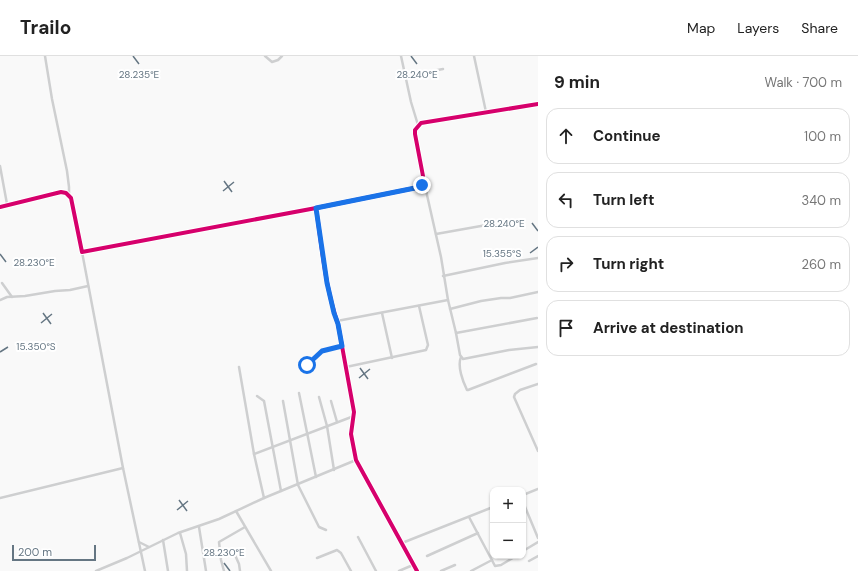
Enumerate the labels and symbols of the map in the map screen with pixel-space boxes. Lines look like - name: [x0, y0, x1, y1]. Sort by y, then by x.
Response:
- text: 28.235°E: [119, 68, 160, 81]
- text: 28.240°E: [396, 68, 438, 81]
- route end: [413, 176, 431, 194]
- text: 28.240°E: [483, 217, 525, 230]
- text: 15.355°S: [483, 247, 521, 260]
- text: 28.230°E: [13, 256, 55, 269]
- text: 15.350°S: [16, 340, 56, 353]
- route start: [298, 356, 316, 374]
- scale bar: [12, 543, 96, 562]
- text: 28.230°E: [203, 546, 245, 559]

